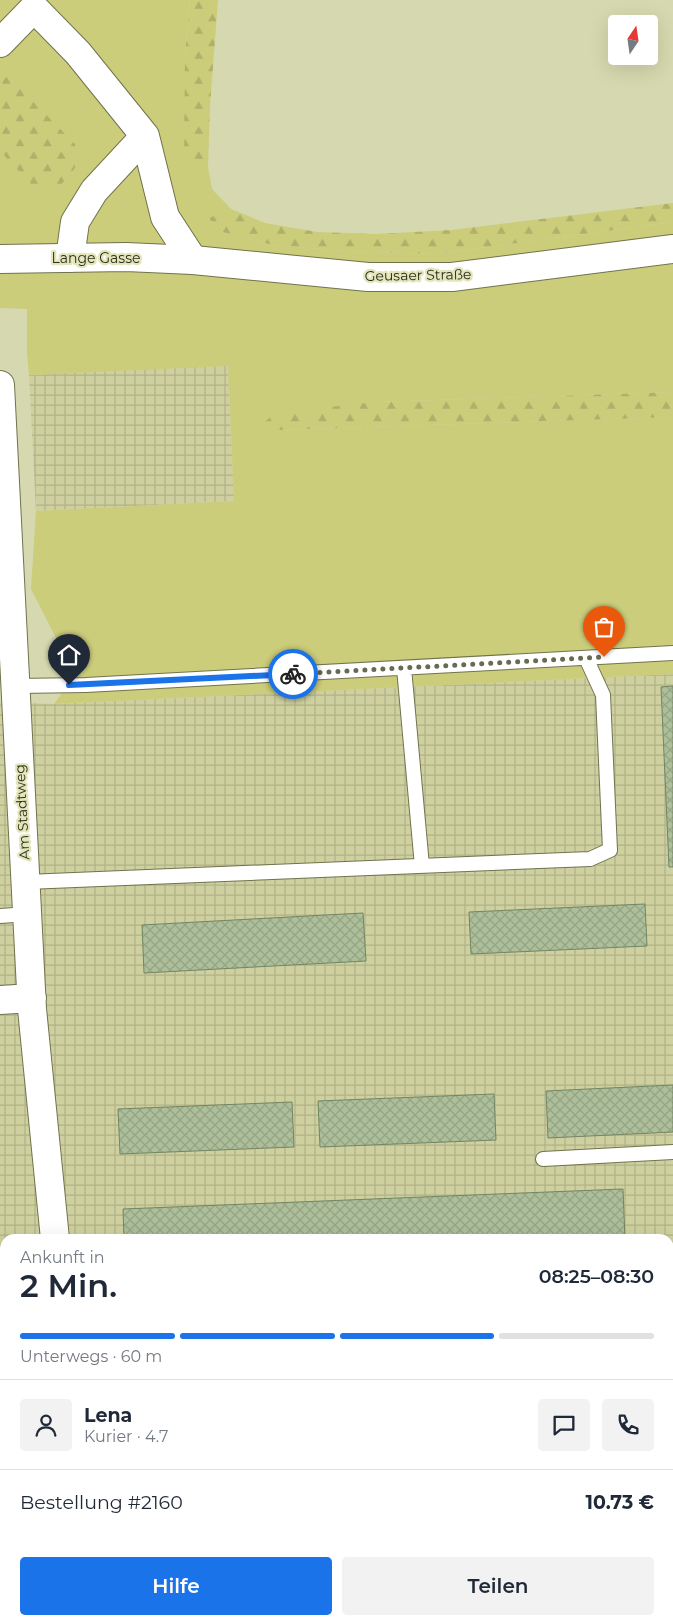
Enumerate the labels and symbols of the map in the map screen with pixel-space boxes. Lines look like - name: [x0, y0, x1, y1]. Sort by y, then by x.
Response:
- north arrow: [608, 15, 658, 65]
- street label: Lange Gasse: [52, 249, 140, 267]
- street label: Geusaer Straße: [364, 265, 472, 285]
- pin: [583, 606, 625, 657]
- pin: [48, 634, 90, 685]
- courier: [268, 649, 318, 699]
- street label: Am Stadtweg: [11, 764, 33, 860]

